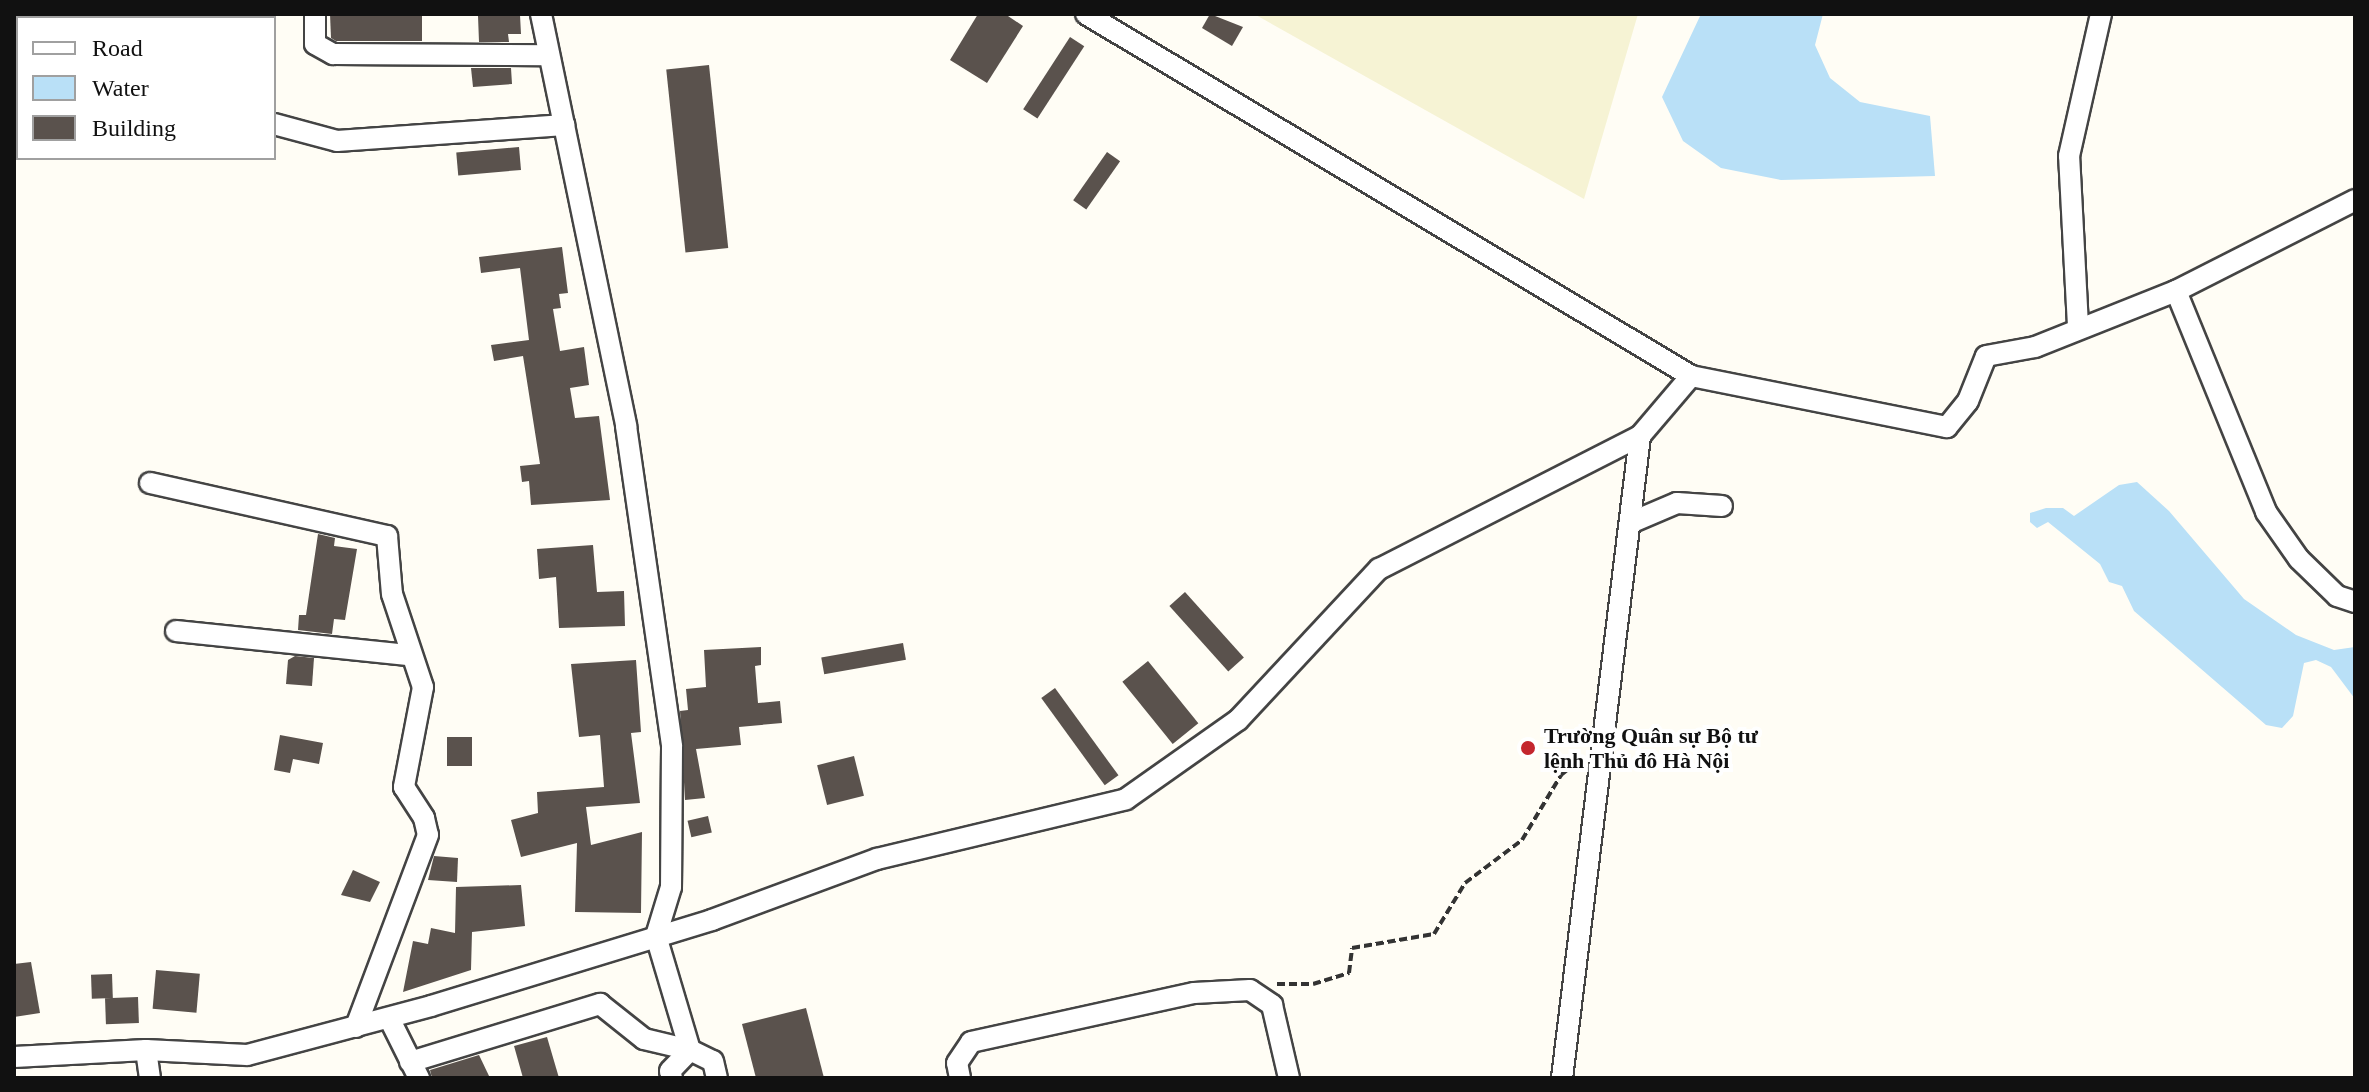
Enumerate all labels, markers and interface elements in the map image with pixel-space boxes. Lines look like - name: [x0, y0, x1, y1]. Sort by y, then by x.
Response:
- legend: [16, 16, 276, 160]
- text: Road: [92, 35, 143, 61]
- text: Water: [92, 75, 149, 101]
- text: Building: [92, 115, 176, 141]
- place label: Trường Quân sự Bộ tư lệnh Thủ đô Hà Nội: [1544, 722, 1758, 774]
- marker: Trường Quân sự Bộ tư lệnh Thủ đô Hà Nội: [1519, 739, 1537, 757]

